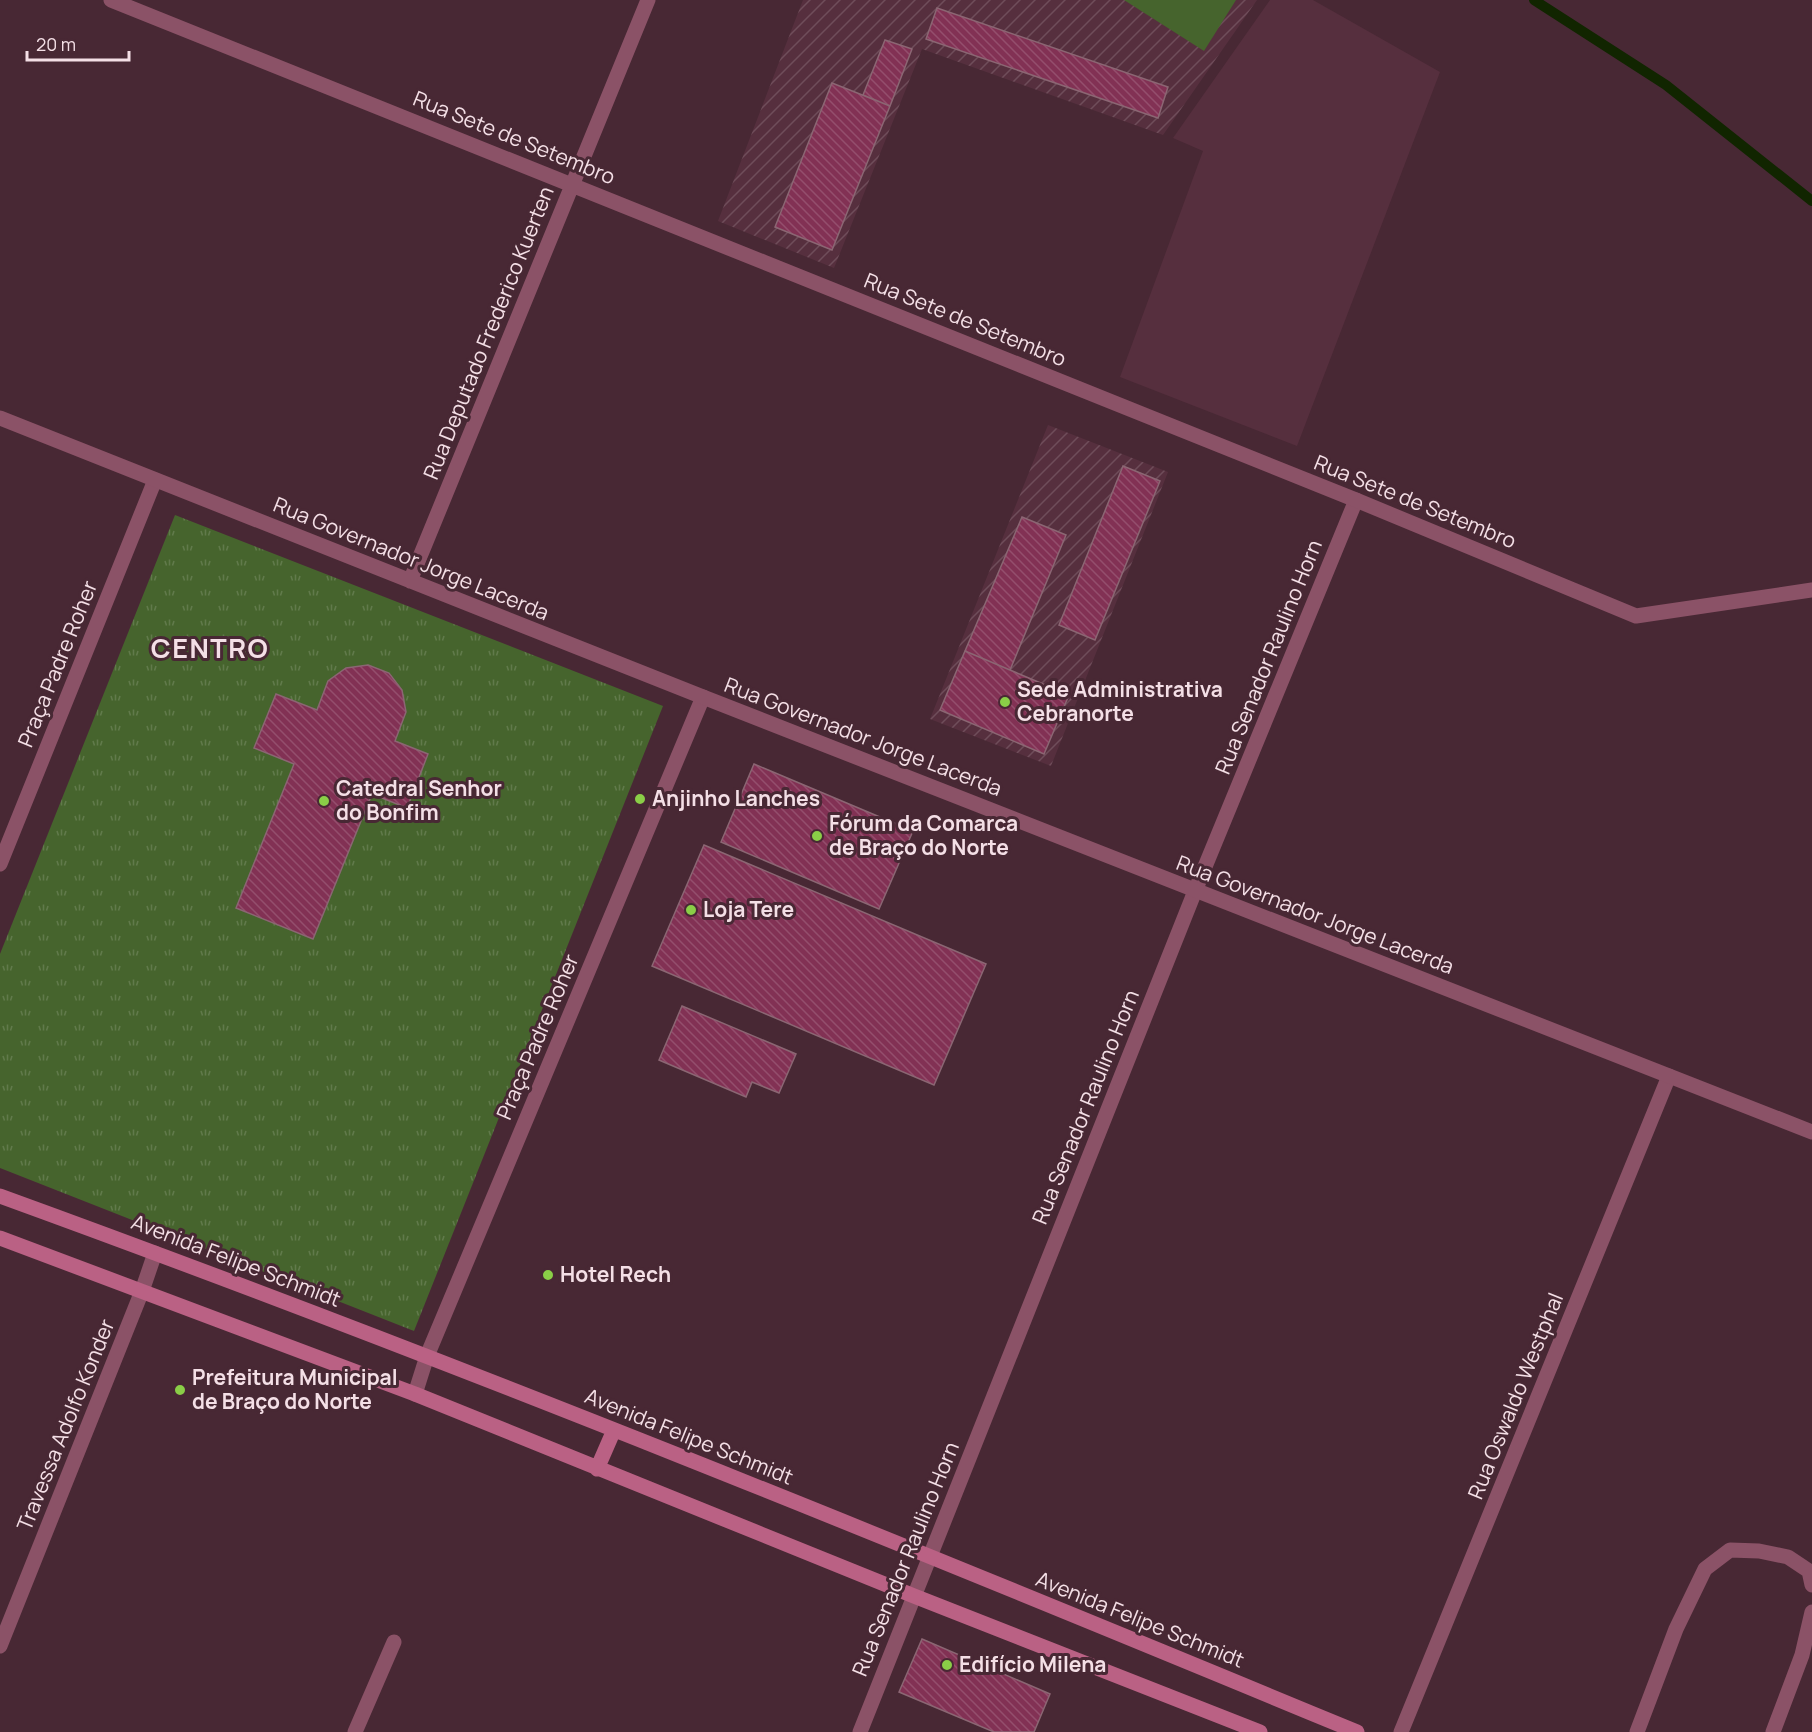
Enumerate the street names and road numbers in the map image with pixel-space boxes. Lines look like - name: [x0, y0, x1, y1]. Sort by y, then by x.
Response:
- street label: Rua Sete de Setembro: [409, 84, 619, 190]
- street label: Rua Deputado Frederico Kuerten: [416, 182, 560, 483]
- street label: Rua Sete de Setembro: [860, 266, 1070, 372]
- street label: Rua Sete de Setembro: [1310, 448, 1520, 554]
- street label: Rua Governador Jorge Lacerda: [269, 490, 553, 626]
- street label: Rua Senador Raulino Horn: [1208, 535, 1328, 778]
- street label: Praça Padre Roher: [11, 576, 103, 751]
- street label: Rua Governador Jorge Lacerda: [721, 670, 1006, 802]
- street label: Rua Governador Jorge Lacerda: [1173, 848, 1458, 980]
- street label: Praça Padre Roher: [490, 949, 585, 1124]
- street label: Rua Senador Raulino Horn: [1025, 985, 1145, 1228]
- street label: Avenida Felipe Schmidt: [128, 1207, 345, 1313]
- street label: Rua Oswaldo Westphal: [1461, 1288, 1569, 1503]
- street label: Travessa Adolfo Konder: [10, 1314, 120, 1535]
- street label: Avenida Felipe Schmidt: [581, 1381, 798, 1491]
- street label: Rua Senador Raulino Horn: [845, 1437, 965, 1680]
- street label: Avenida Felipe Schmidt: [1032, 1564, 1249, 1674]

